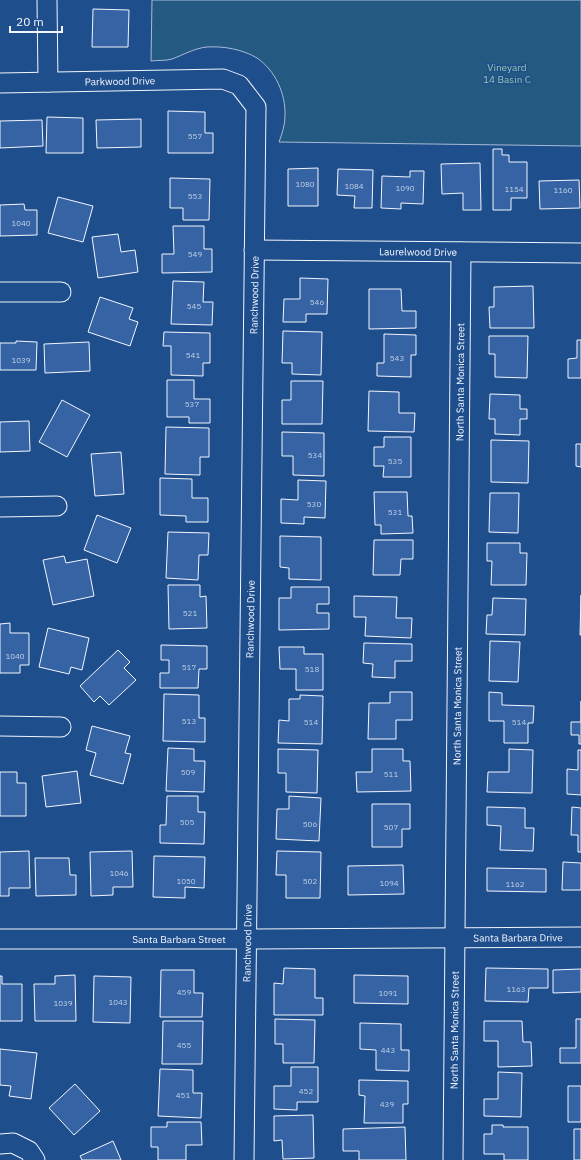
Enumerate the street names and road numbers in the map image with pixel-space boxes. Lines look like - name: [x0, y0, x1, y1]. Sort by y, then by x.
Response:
- street label: Parkwood Drive: [85, 74, 156, 88]
- street label: Laurelwood Drive: [379, 245, 458, 259]
- street label: Ranchwood Drive: [247, 255, 262, 334]
- street label: North Santa Monica Street: [453, 322, 467, 441]
- street label: Ranchwood Drive: [243, 579, 258, 658]
- street label: North Santa Monica Street: [450, 646, 465, 765]
- street label: Ranchwood Drive: [240, 903, 255, 982]
- street label: Santa Barbara Drive: [473, 931, 563, 945]
- street label: Santa Barbara Street: [132, 933, 226, 946]
- street label: North Santa Monica Street: [448, 970, 462, 1089]

